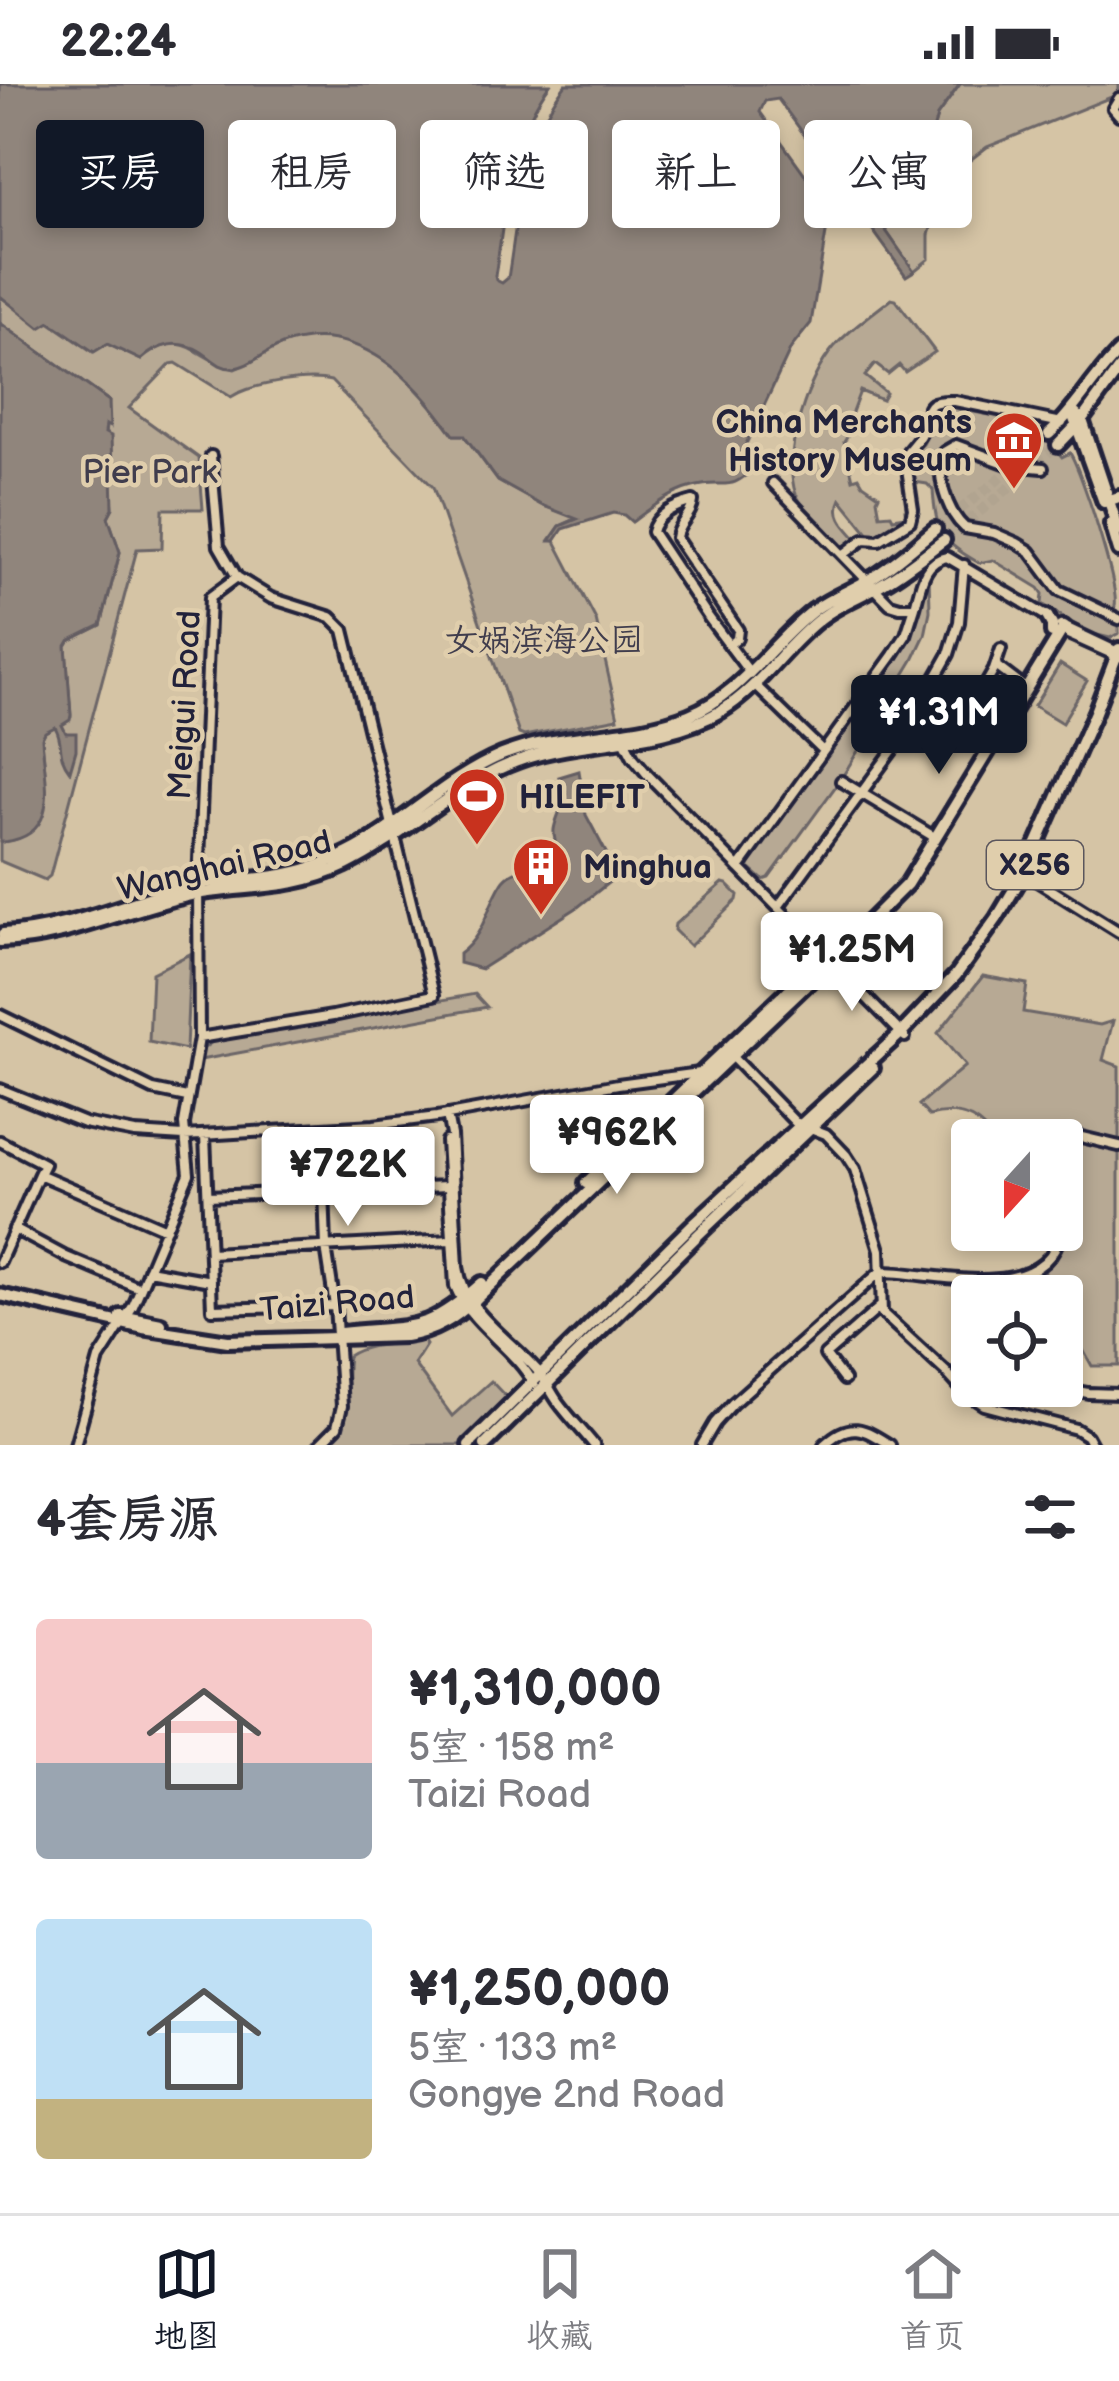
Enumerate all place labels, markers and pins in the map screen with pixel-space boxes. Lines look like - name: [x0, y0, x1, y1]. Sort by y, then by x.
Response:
- place label: China Merchants History Museum: [716, 403, 972, 481]
- museum icon: China Merchants History Museum: [983, 409, 1045, 491]
- pin: ¥1.31M: [841, 675, 1037, 777]
- sports icon: HILEFIT: [446, 765, 508, 847]
- place label: HILEFIT: [519, 778, 645, 818]
- building icon: Minghua: [510, 835, 572, 917]
- place label: Minghua: [583, 848, 712, 888]
- pin: ¥1.25M: [754, 912, 950, 1014]
- pin: ¥962K: [533, 1095, 701, 1197]
- pin: ¥722K: [264, 1127, 432, 1229]

